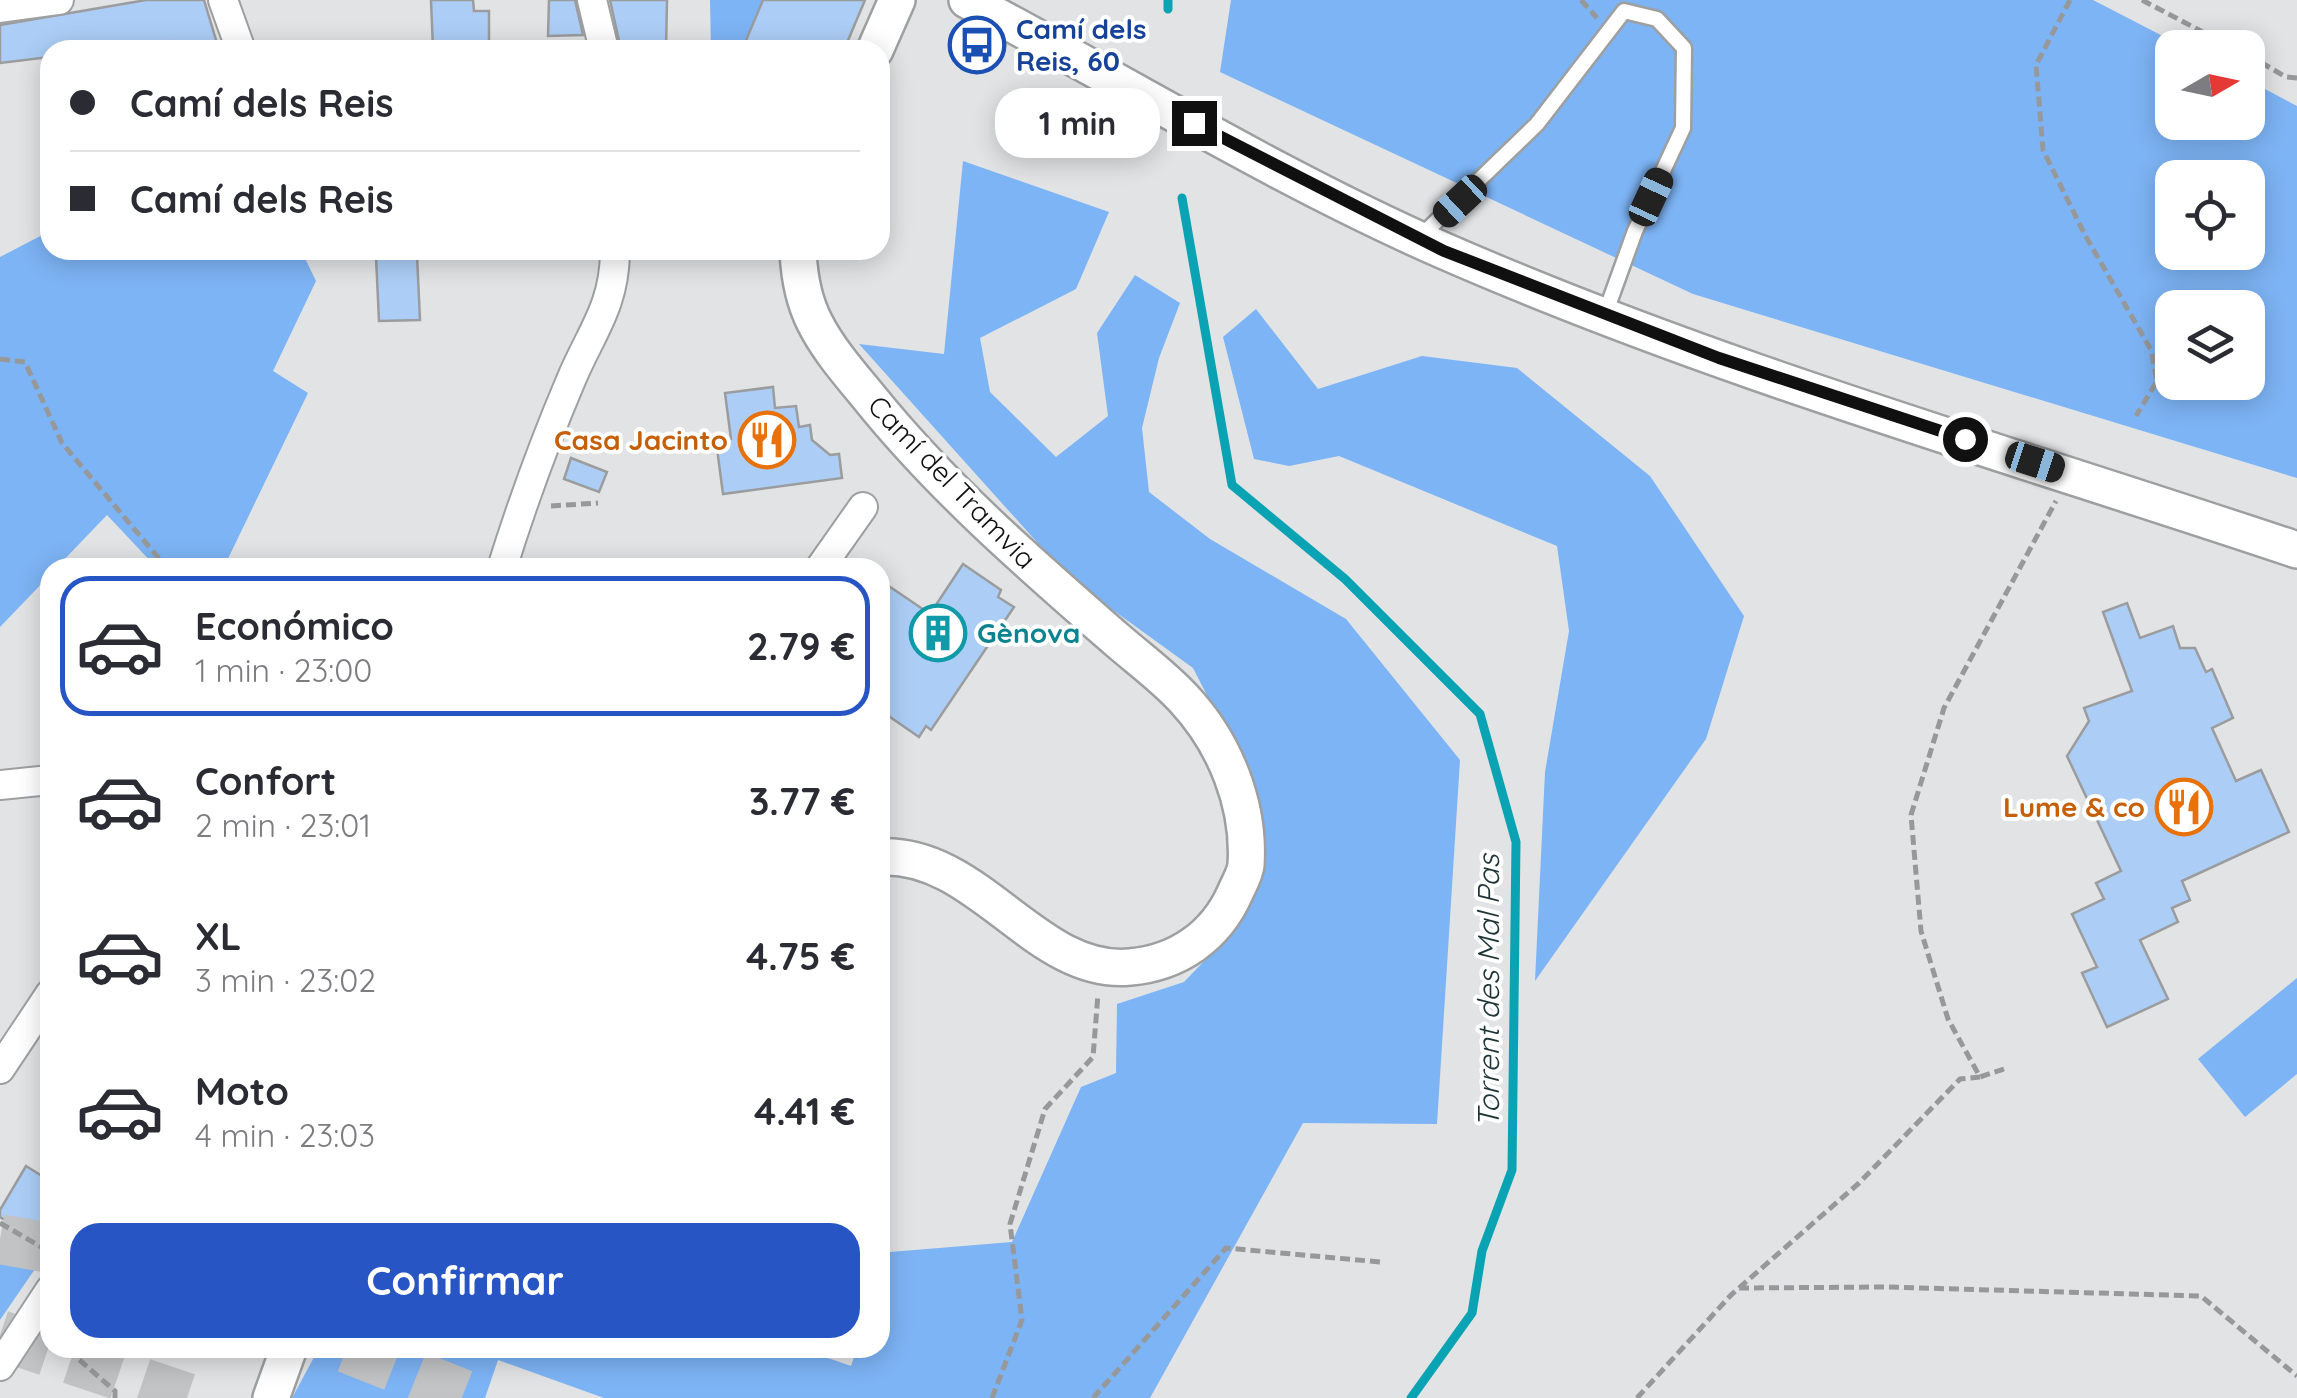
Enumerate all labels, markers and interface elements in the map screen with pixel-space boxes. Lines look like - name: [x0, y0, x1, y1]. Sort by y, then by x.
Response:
- place label: Camí dels Reis, 60: [1016, 11, 1147, 78]
- bus stop icon: Camí dels Reis, 60: [947, 15, 1007, 75]
- north arrow: [2155, 30, 2265, 140]
- map controls: [2155, 30, 2265, 400]
- text: Camí dels Reis: [130, 79, 393, 127]
- callout: 1 min: [994, 88, 1159, 158]
- route end: [1172, 101, 1217, 146]
- text: 1 min: [1039, 103, 1116, 143]
- button: locate: [2155, 160, 2265, 270]
- car: [1625, 163, 1677, 231]
- car: [1428, 170, 1492, 232]
- text: Camí dels Reis: [130, 175, 393, 223]
- button: layers: [2155, 290, 2265, 400]
- street label: Camí del Tramvia: [861, 388, 1044, 575]
- restaurant icon: Casa Jacinto: [737, 410, 797, 470]
- route start: [1943, 417, 1988, 462]
- place label: Casa Jacinto: [554, 422, 728, 457]
- car: [2002, 438, 2068, 486]
- icon: car: [75, 601, 165, 691]
- text: Económico: [195, 602, 394, 650]
- building icon: Gènova: [908, 603, 968, 663]
- place label: Gènova: [977, 615, 1080, 650]
- text: 2.79 €: [747, 622, 855, 670]
- text: 1 min · 23:00: [195, 650, 372, 690]
- icon: car: [75, 756, 165, 846]
- text: Confort: [195, 757, 336, 805]
- text: 3.77 €: [749, 777, 855, 825]
- restaurant icon: Lume & co: [2154, 777, 2214, 837]
- place label: Lume & co: [2003, 789, 2145, 824]
- text: 2 min · 23:01: [195, 805, 371, 845]
- water label: Torrent des Mal Pas: [1469, 852, 1507, 1128]
- icon: car: [75, 911, 165, 1001]
- text: XL: [195, 912, 241, 960]
- text: 4.75 €: [746, 932, 855, 980]
- text: 3 min · 23:02: [195, 960, 376, 1000]
- icon: car: [75, 1066, 165, 1156]
- text: Moto: [195, 1067, 289, 1115]
- text: 4.41 €: [754, 1087, 855, 1135]
- text: 4 min · 23:03: [195, 1115, 375, 1155]
- button: Confirmar: [70, 1223, 860, 1338]

